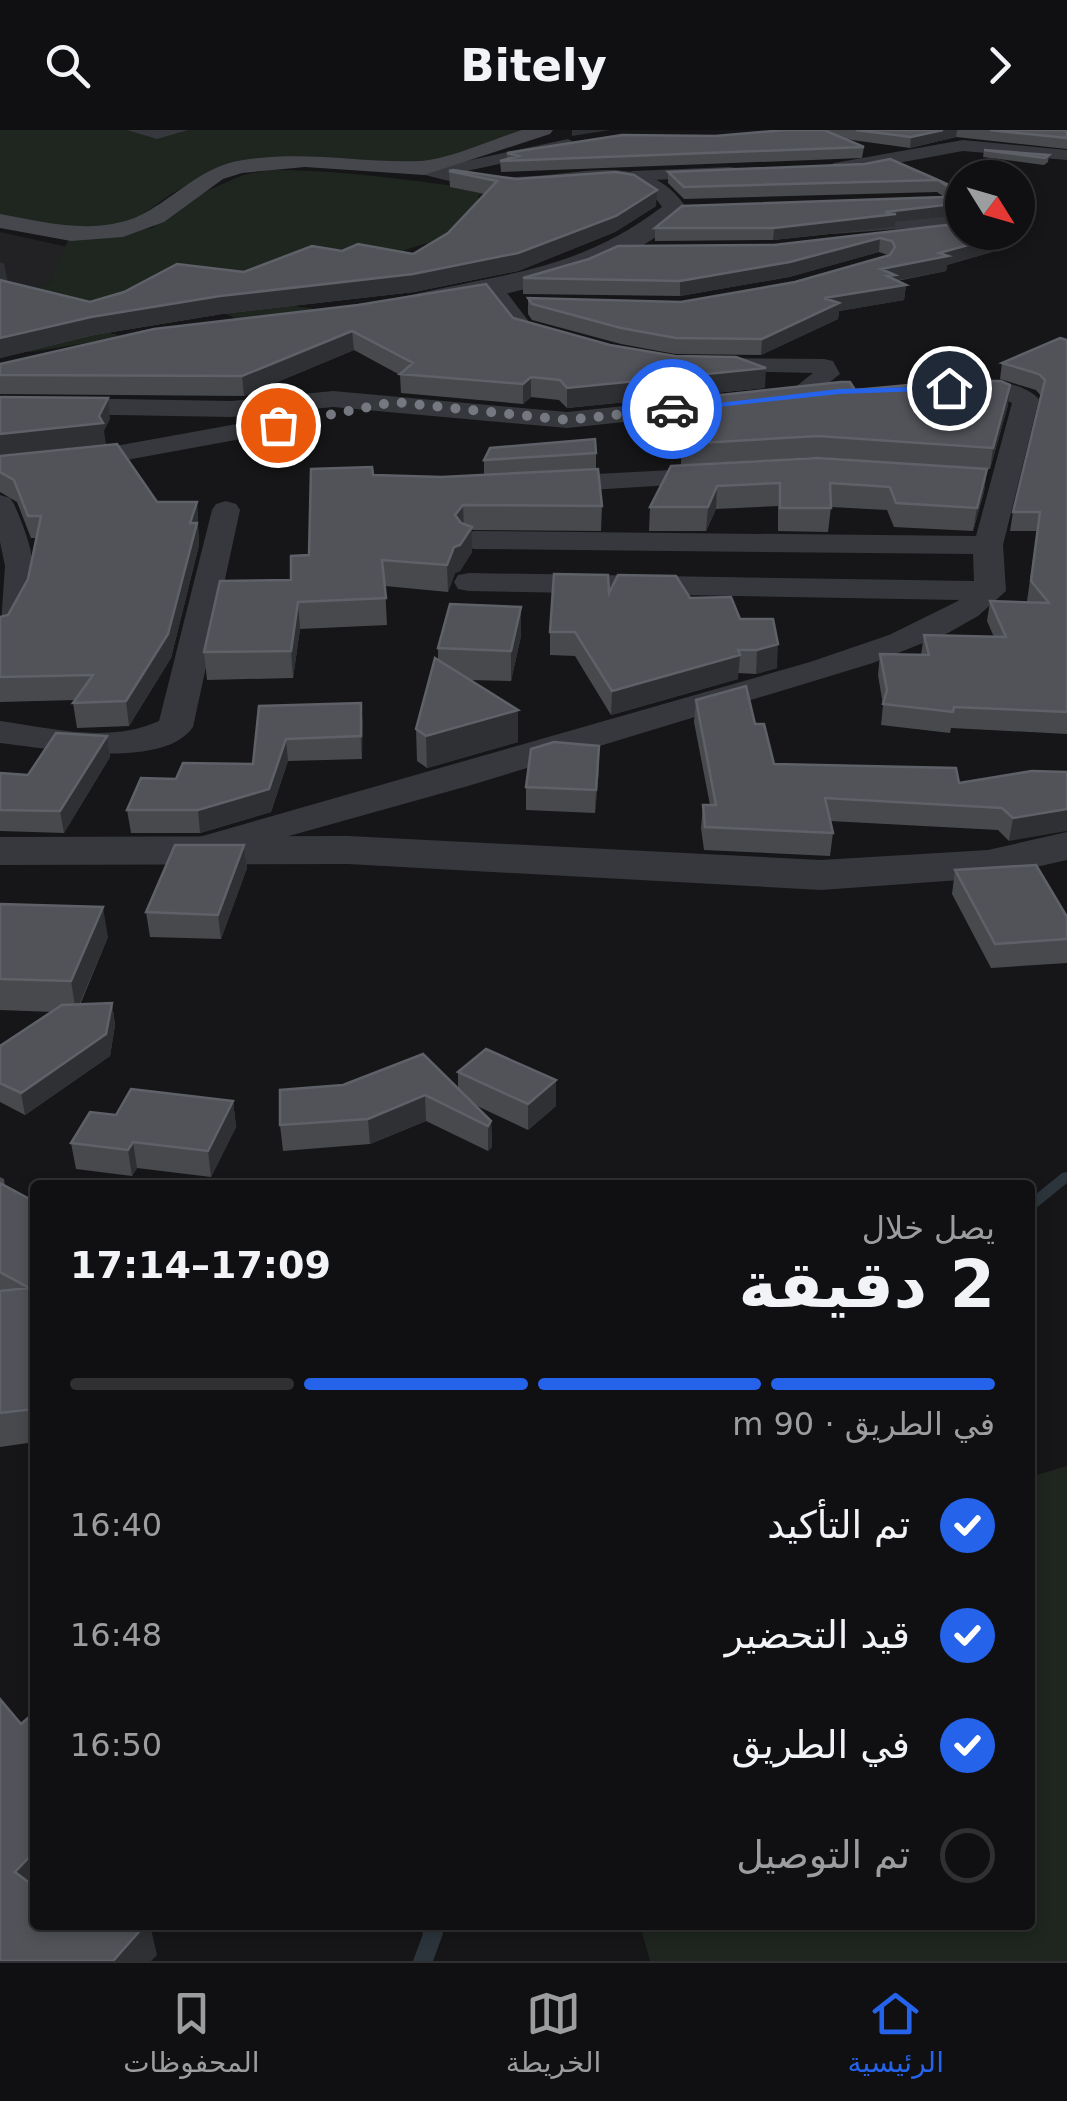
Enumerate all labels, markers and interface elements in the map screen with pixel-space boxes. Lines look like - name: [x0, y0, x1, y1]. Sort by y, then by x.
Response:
- icon: search: [40, 38, 95, 93]
- icon: forward: [972, 38, 1027, 93]
- text: Bitely: [460, 39, 607, 92]
- north arrow: [945, 160, 1035, 250]
- map controls: [945, 160, 1035, 250]
- pin: [907, 346, 992, 431]
- courier: [622, 359, 722, 459]
- icon: home: [922, 361, 977, 416]
- icon: car: [645, 382, 700, 437]
- pin: [236, 383, 321, 468]
- icon: bag: [251, 398, 306, 453]
- text: يصل خلال: [862, 1209, 995, 1247]
- text: 17:09–17:14: [70, 1243, 331, 1287]
- text: 2 دقيقة: [738, 1247, 995, 1322]
- text: في الطريق · 90 m: [732, 1405, 995, 1443]
- icon: check: [940, 1498, 995, 1553]
- text: تم التأكيد: [767, 1503, 910, 1547]
- text: 16:40: [70, 1506, 162, 1544]
- icon: check: [940, 1608, 995, 1663]
- text: قيد التحضير: [725, 1613, 910, 1657]
- text: 16:48: [70, 1616, 162, 1654]
- icon: check: [940, 1718, 995, 1773]
- text: في الطريق: [732, 1723, 910, 1767]
- text: 16:50: [70, 1726, 162, 1764]
- text: تم التوصيل: [736, 1833, 910, 1877]
- tab: المحفوظات: [123, 1986, 260, 2079]
- tab: الخريطة: [506, 1986, 601, 2079]
- tab: الرئيسية: [847, 1986, 944, 2079]

